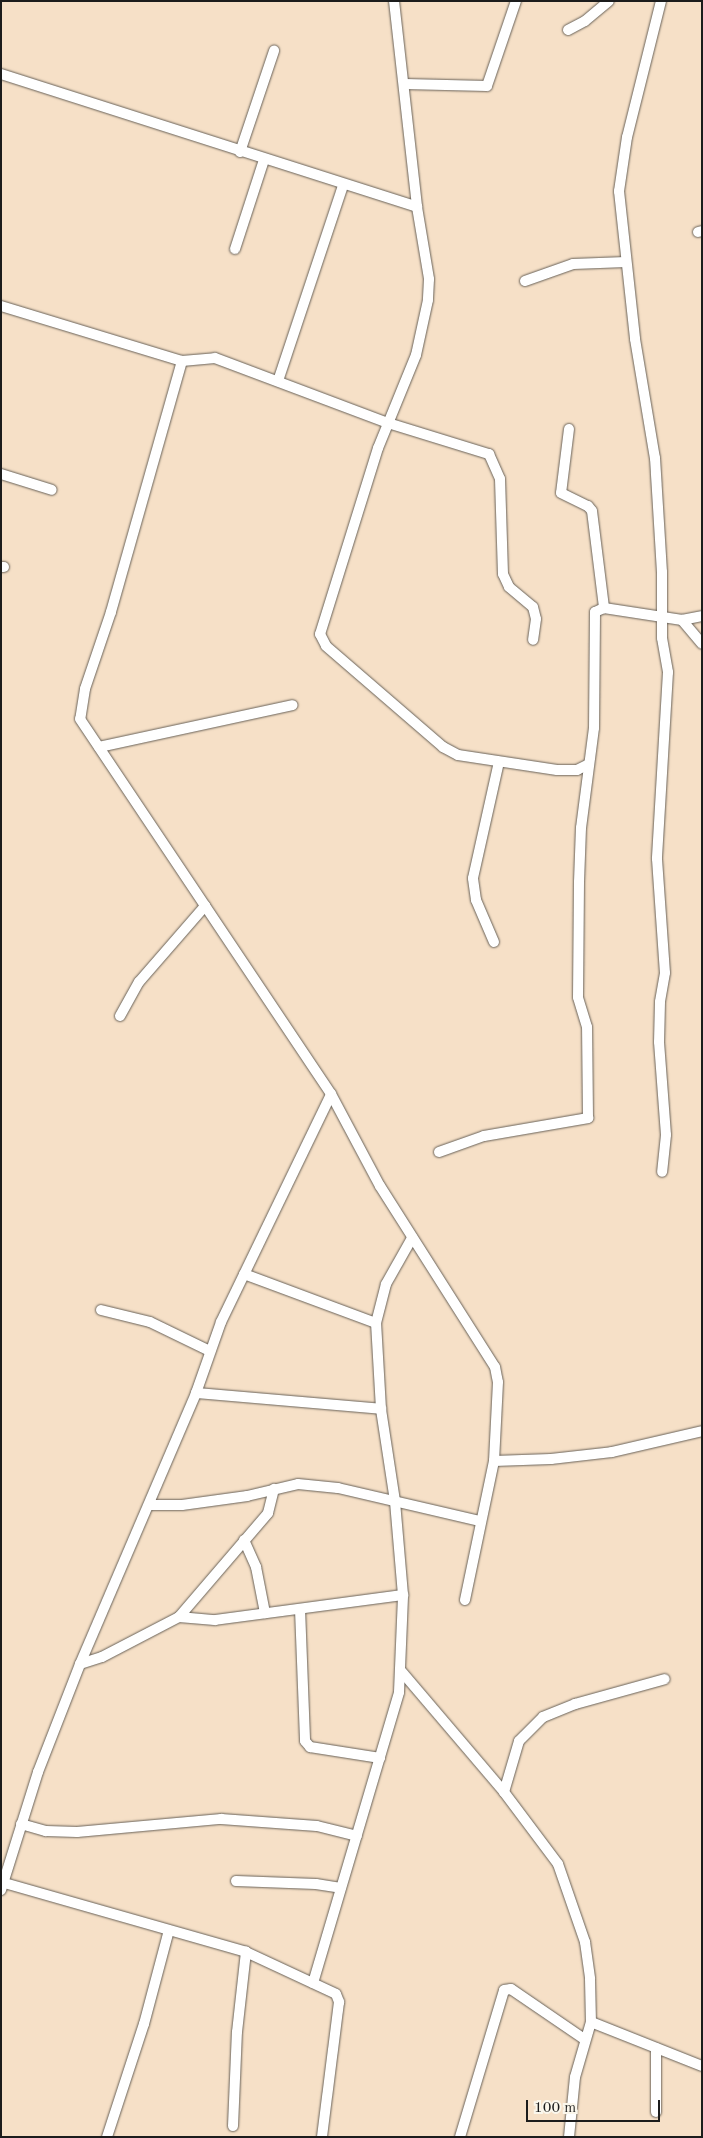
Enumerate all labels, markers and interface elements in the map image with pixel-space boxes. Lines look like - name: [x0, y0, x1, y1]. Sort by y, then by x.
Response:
- scale bar: [528, 2090, 662, 2122]
- text: 100 m: [534, 2101, 576, 2116]

